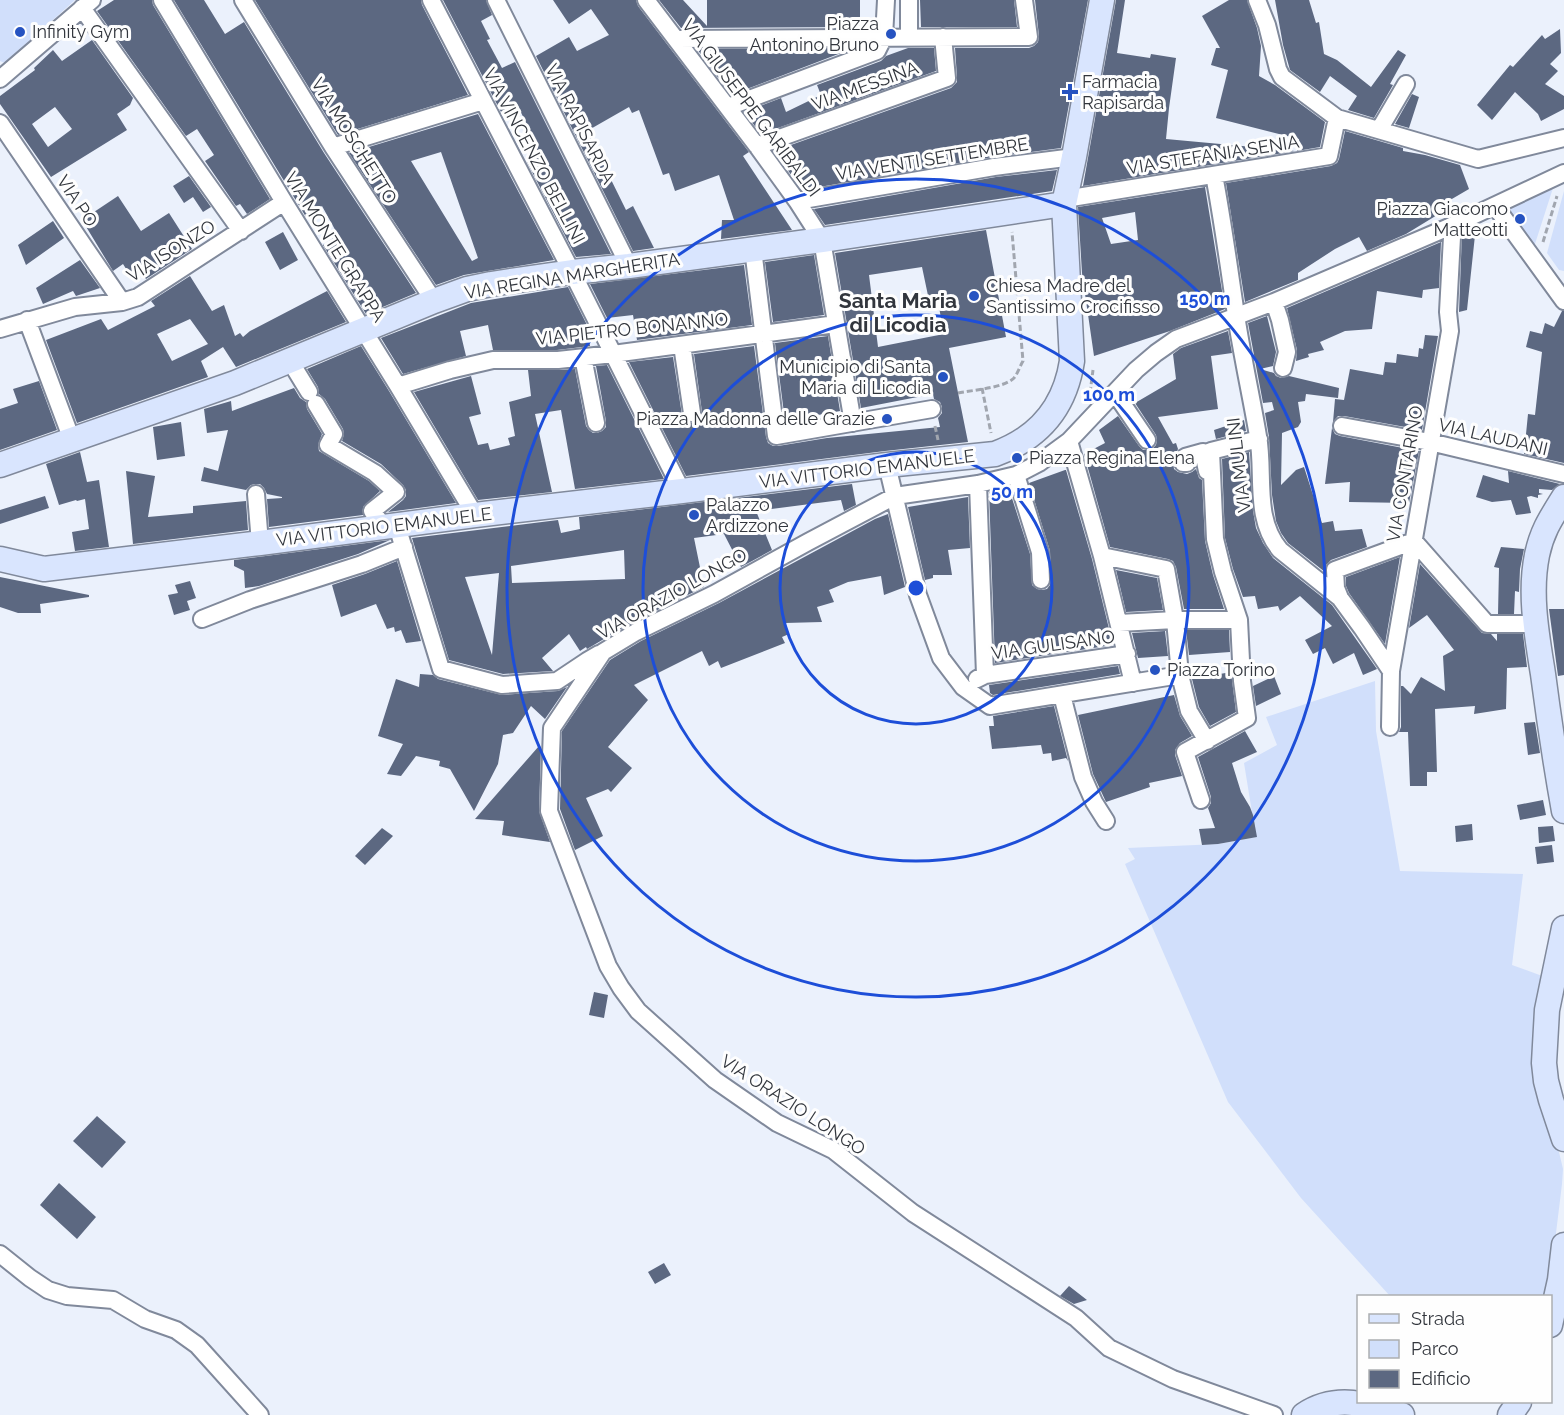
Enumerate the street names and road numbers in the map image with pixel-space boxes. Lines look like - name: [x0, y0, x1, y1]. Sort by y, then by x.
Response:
- street label: VIA GIUSEPPE GARIBALDI: [678, 15, 825, 201]
- street label: VIA MESSINA: [809, 57, 921, 115]
- street label: VIA RAPISARDA: [541, 60, 620, 187]
- street label: VIA VINCENZO BELLINI: [479, 64, 590, 247]
- street label: VIA MOSCHETTO: [307, 74, 402, 208]
- street label: VIA STEFANIA SENIA: [1125, 130, 1301, 179]
- street label: VIA VENTI SETTEMBRE: [834, 133, 1030, 184]
- street label: VIA MONTE GRAPPA: [281, 168, 390, 326]
- street label: VIA PO: [53, 171, 102, 230]
- street label: VIA ISONZO: [123, 215, 219, 286]
- street label: VIA REGINA MARGHERITA: [463, 248, 681, 303]
- street label: VIA PIETRO BONANNO: [535, 308, 729, 349]
- street label: VIA CONTARINO: [1382, 404, 1427, 544]
- street label: VIA LAUDANI: [1436, 414, 1550, 459]
- street label: VIA MULINI: [1222, 416, 1255, 514]
- street label: VIA VITTORIO EMANUELE: [758, 445, 976, 492]
- street label: VIA VITTORIO EMANUELE: [275, 503, 493, 550]
- street label: VIA ORAZIO LONGO: [593, 544, 750, 643]
- street label: VIA GULISANO: [990, 625, 1116, 664]
- street label: VIA ORAZIO LONGO: [717, 1050, 869, 1159]

